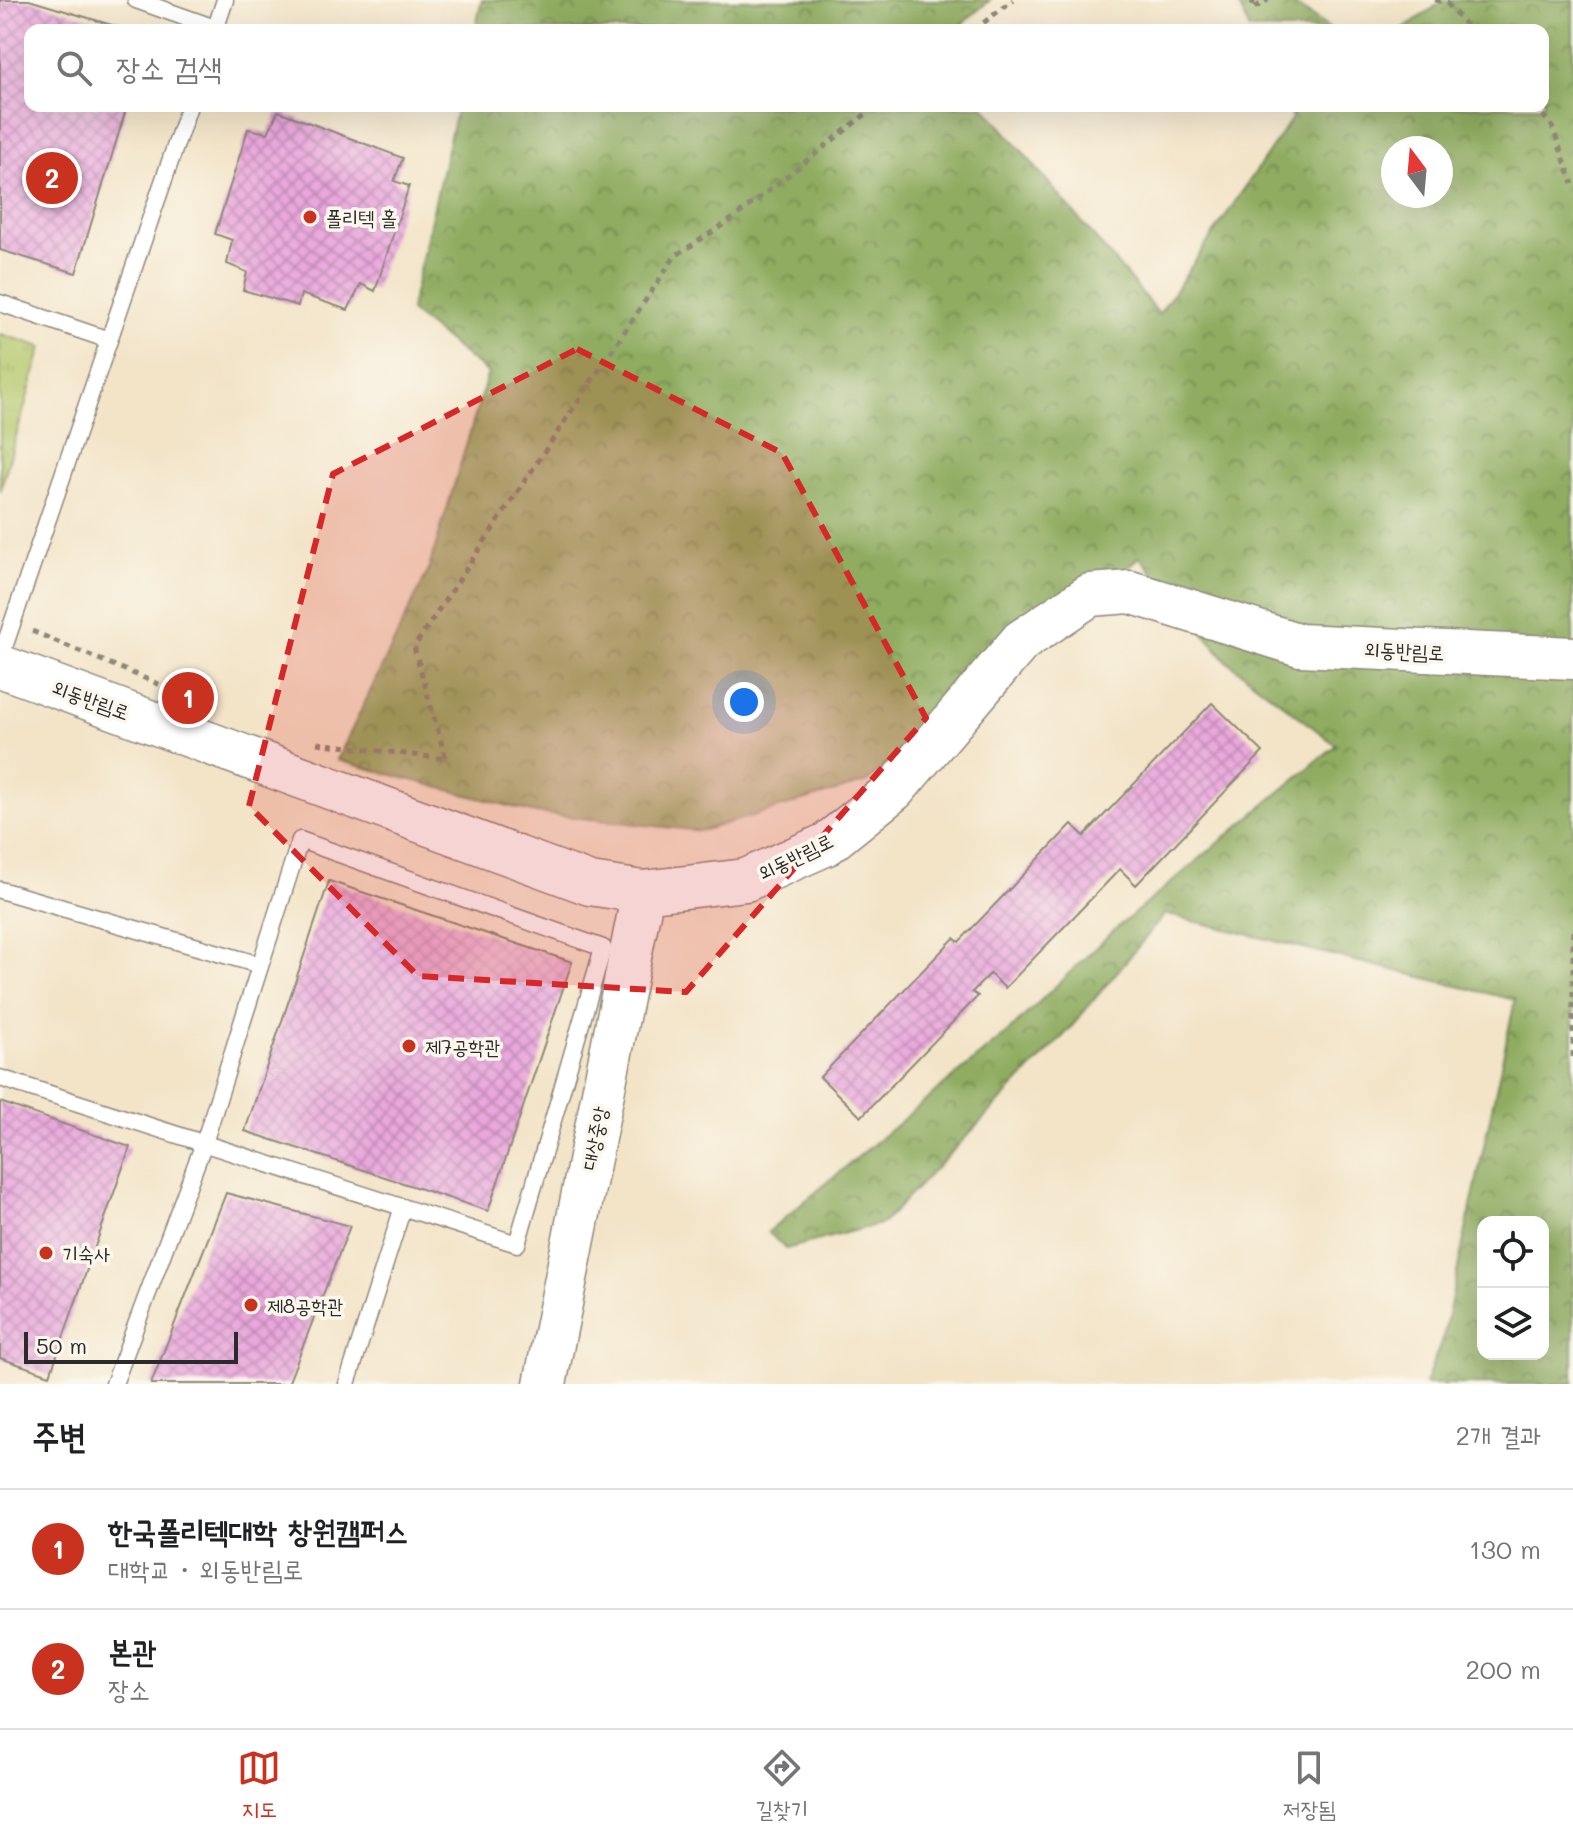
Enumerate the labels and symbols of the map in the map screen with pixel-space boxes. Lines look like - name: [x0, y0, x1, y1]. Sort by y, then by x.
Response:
- north arrow: [1381, 136, 1453, 208]
- pin: 2: [26, 148, 78, 208]
- place label: 폴리텍 홀: [326, 204, 397, 230]
- marker: 폴리텍 홀: [301, 208, 319, 226]
- street label: 외동반림로: [1363, 635, 1445, 665]
- pin: 1: [162, 668, 214, 728]
- street label: 외동반림로: [49, 673, 133, 725]
- your location: [724, 682, 764, 722]
- street label: 외동반림로: [753, 827, 837, 885]
- place label: 제7공학관: [425, 1033, 501, 1059]
- marker: 제7공학관: [400, 1037, 418, 1055]
- street label: 대상중앙: [575, 1104, 613, 1172]
- place label: 기숙사: [62, 1240, 110, 1266]
- marker: 기숙사: [37, 1244, 55, 1262]
- place label: 제8공학관: [267, 1292, 343, 1318]
- marker: 제8공학관: [242, 1296, 260, 1314]
- scale bar: [24, 1328, 238, 1364]

